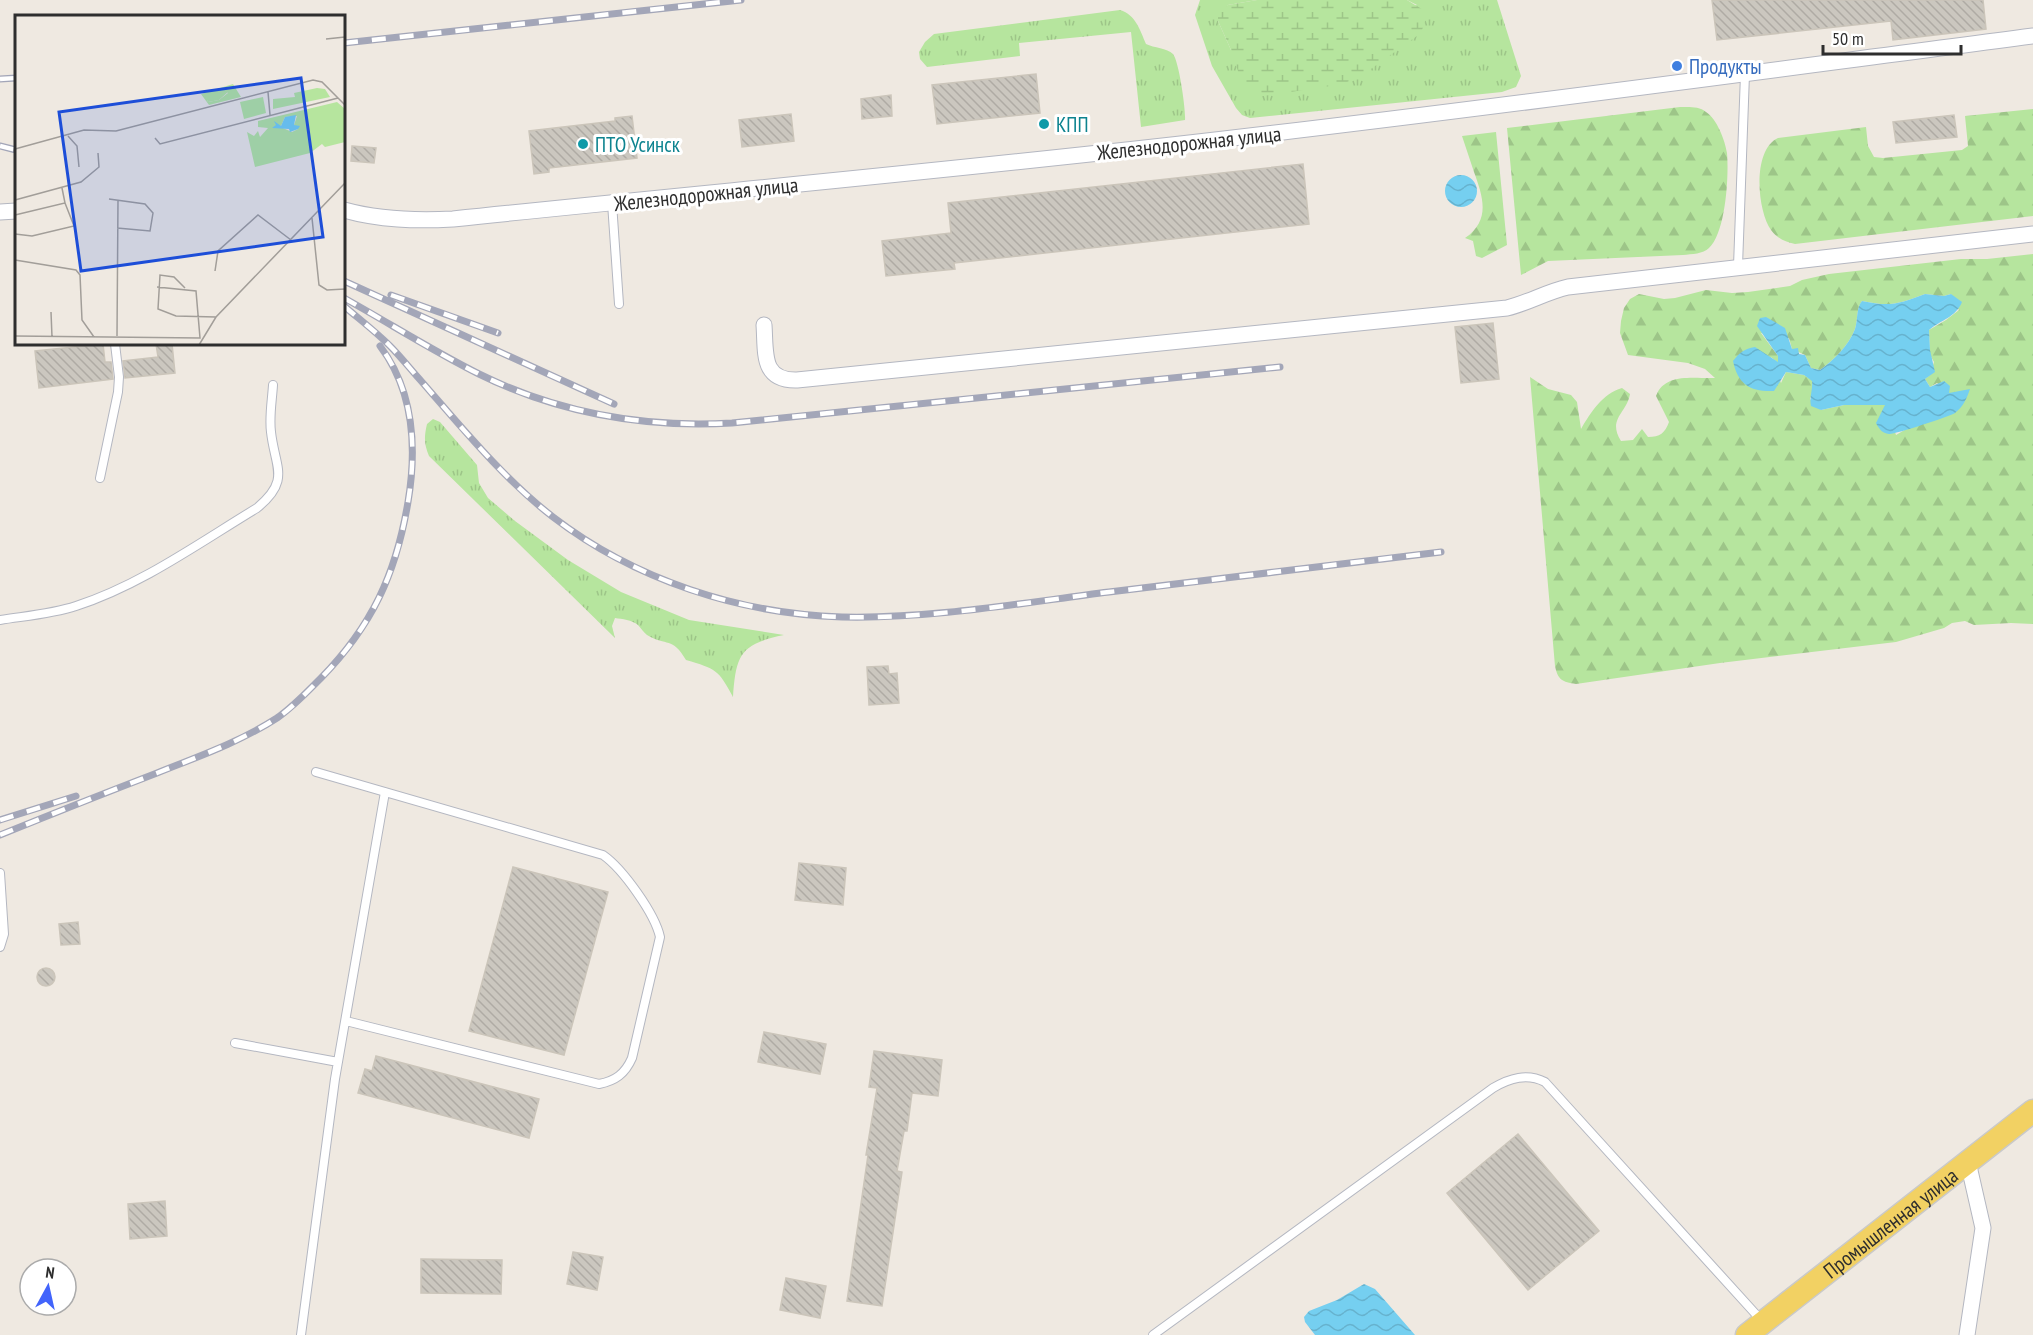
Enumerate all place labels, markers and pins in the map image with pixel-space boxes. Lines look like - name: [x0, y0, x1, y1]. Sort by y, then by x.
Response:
- place label: Прoдукты: [1689, 53, 1762, 80]
- marker: Прoдукты: [1670, 59, 1684, 73]
- place label: КПП: [1056, 111, 1088, 138]
- marker: КПП: [1037, 117, 1051, 131]
- place label: ПТО Усинск: [595, 131, 680, 158]
- marker: ПТО Усинск: [576, 137, 590, 151]

